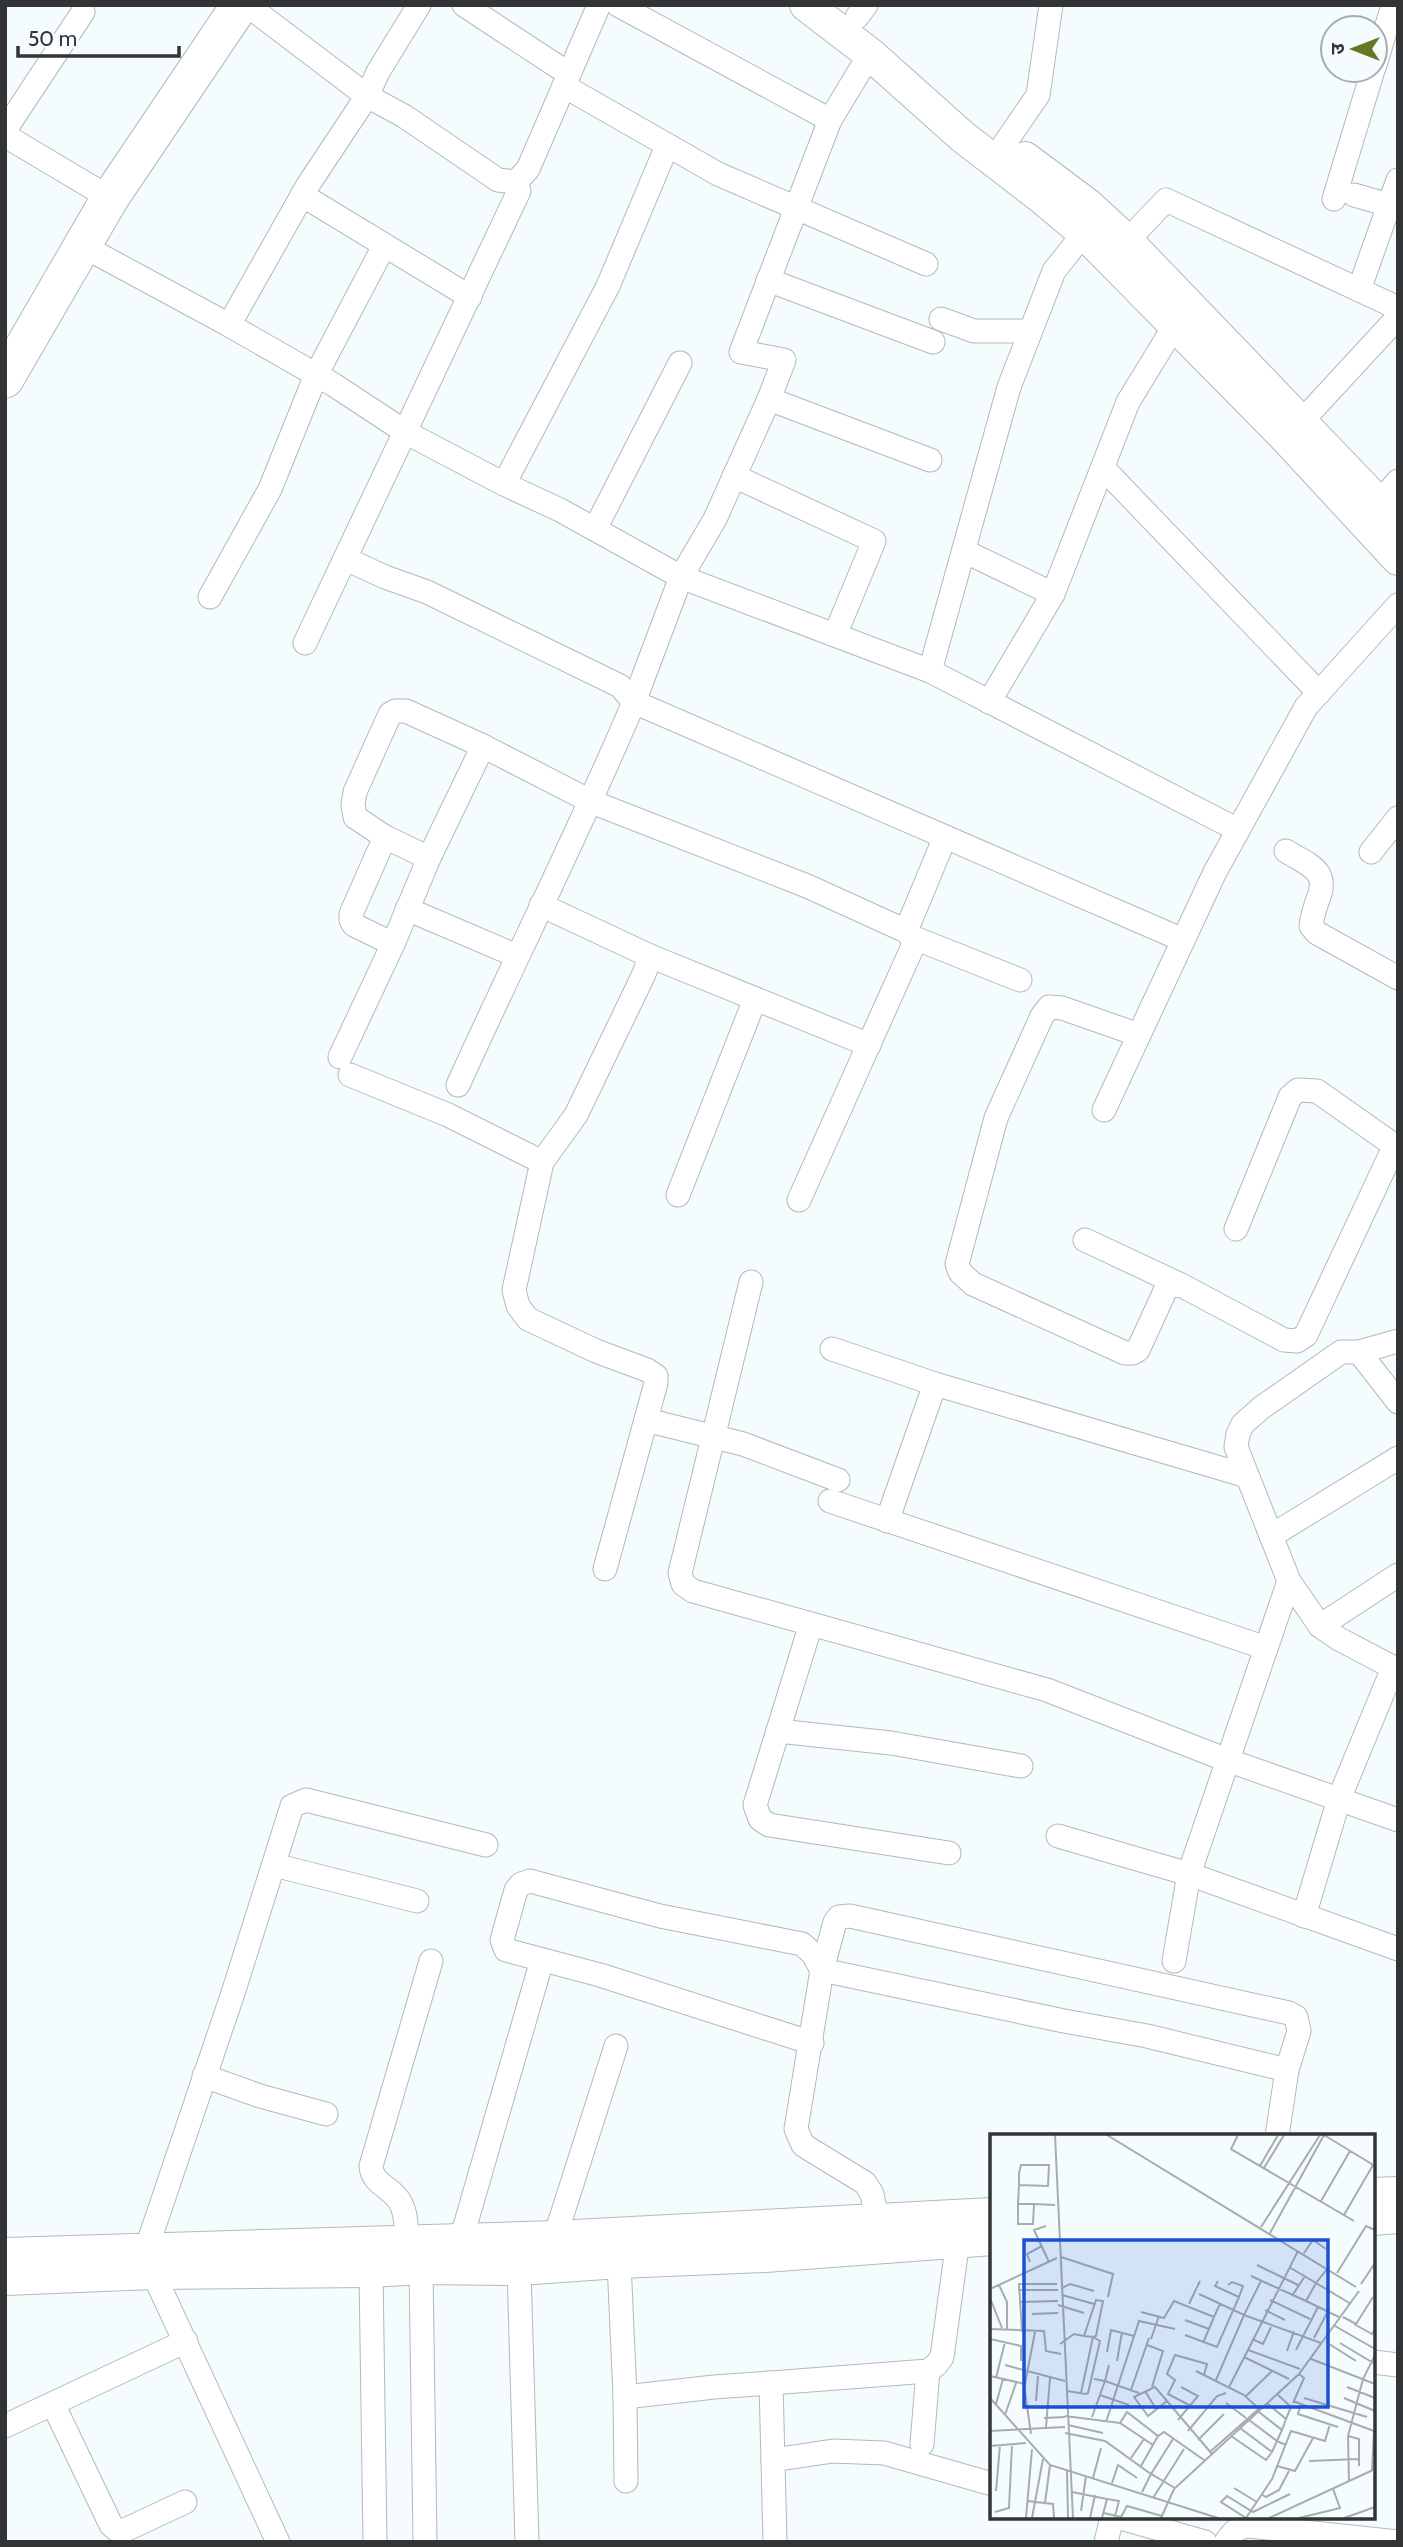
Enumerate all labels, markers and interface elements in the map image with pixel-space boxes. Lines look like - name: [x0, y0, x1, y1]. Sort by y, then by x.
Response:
- scale bar: [18, 14, 178, 58]
- north arrow: [1319, 14, 1389, 84]
- text: 50 m: [28, 26, 77, 51]
- text: उ: [1326, 43, 1349, 55]
- inset map: [990, 2134, 1375, 2519]

